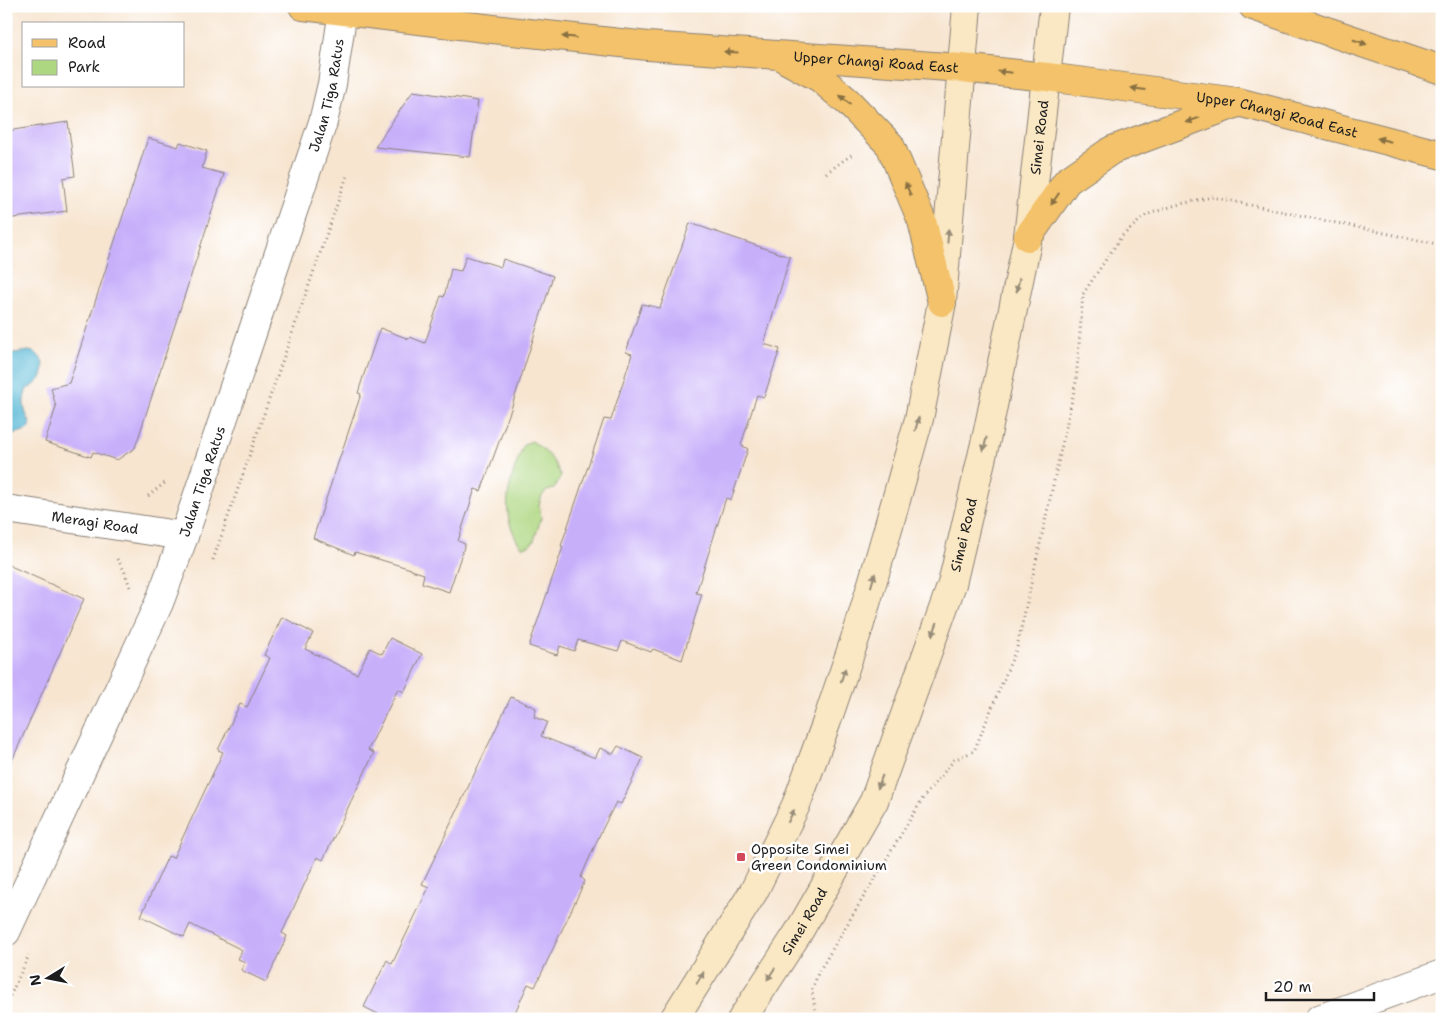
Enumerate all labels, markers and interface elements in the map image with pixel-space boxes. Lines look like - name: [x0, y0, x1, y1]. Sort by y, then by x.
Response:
- legend: [22, 22, 185, 88]
- text: Road: [68, 33, 106, 53]
- one-way arrow: [561, 33, 577, 41]
- street label: Jalan Tiga Ratus: [305, 37, 348, 154]
- one-way arrow: [1353, 38, 1368, 46]
- one-way arrow: [722, 47, 738, 55]
- street label: Upper Changi Road East: [793, 47, 959, 77]
- text: Park: [68, 57, 100, 77]
- one-way arrow: [996, 68, 1012, 76]
- one-way arrow: [1130, 85, 1146, 93]
- street label: Upper Changi Road East: [1195, 88, 1360, 142]
- one-way arrow: [840, 94, 852, 106]
- street label: Simei Road: [1026, 99, 1052, 176]
- one-way arrow: [1185, 116, 1200, 124]
- one-way arrow: [1376, 136, 1391, 144]
- one-way arrow: [904, 182, 912, 196]
- one-way arrow: [1050, 192, 1060, 205]
- one-way arrow: [944, 228, 952, 244]
- one-way arrow: [1014, 277, 1022, 293]
- one-way arrow: [913, 416, 921, 431]
- street label: Jalan Tiga Ratus: [175, 423, 229, 539]
- one-way arrow: [981, 436, 989, 451]
- street label: Simei Road: [946, 496, 981, 574]
- street label: Meragi Road: [50, 507, 140, 538]
- one-way arrow: [869, 572, 877, 587]
- one-way arrow: [931, 622, 939, 637]
- one-way arrow: [839, 667, 847, 682]
- one-way arrow: [876, 775, 883, 790]
- one-way arrow: [787, 809, 795, 823]
- place label: Opposite Simei Green Condominium: [751, 840, 887, 874]
- marker: Opposite Simei Green Condominium: [735, 851, 747, 863]
- street label: Simei Road: [777, 884, 831, 958]
- north arrow: [22, 952, 72, 1002]
- one-way arrow: [766, 967, 776, 980]
- scale bar: [1266, 970, 1373, 1002]
- one-way arrow: [695, 971, 704, 984]
- text: N: [25, 973, 45, 987]
- text: 20 m: [1273, 977, 1312, 997]

